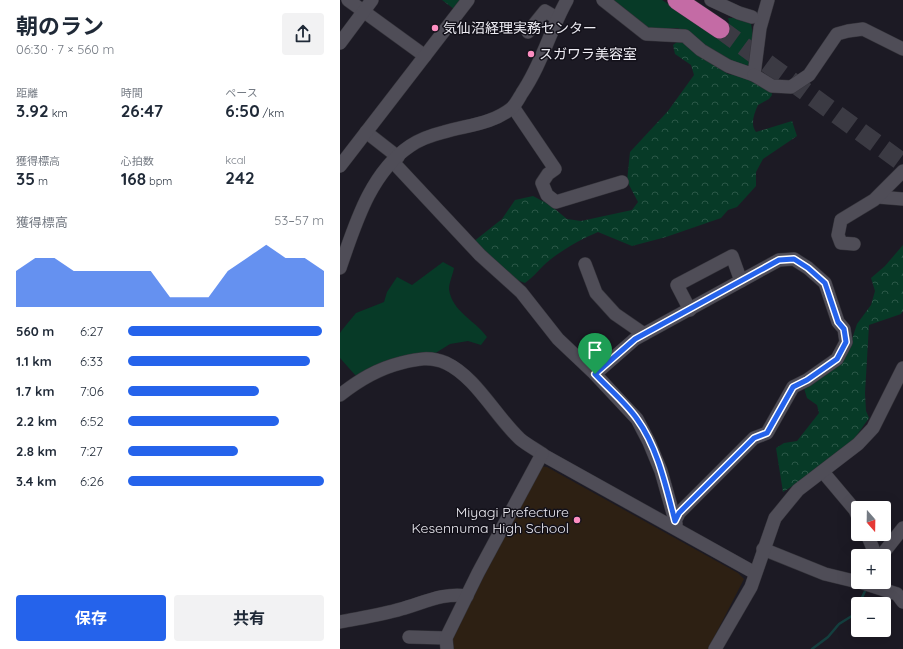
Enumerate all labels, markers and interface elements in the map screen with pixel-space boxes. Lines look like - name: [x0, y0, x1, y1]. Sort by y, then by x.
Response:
- text: 朝のラン: [16, 12, 104, 40]
- button: share: [282, 13, 324, 55]
- place label: 気仙沼経理実務センター: [443, 19, 597, 37]
- marker: 気仙沼経理実務センター: [430, 23, 440, 33]
- text: 06:30 · 7 × 560 m: [16, 41, 114, 57]
- place label: スガワラ美容室: [539, 45, 637, 63]
- marker: スガワラ美容室: [526, 49, 536, 59]
- text: 距離: [16, 86, 38, 100]
- text: 時間: [121, 86, 143, 100]
- text: ペース: [225, 86, 258, 100]
- text: 3.92: [16, 100, 49, 121]
- text: 26:47: [121, 100, 163, 121]
- text: 6:50: [225, 100, 260, 121]
- text: km: [49, 106, 68, 120]
- text: /km: [260, 106, 284, 120]
- text: kcal: [225, 153, 246, 167]
- text: 獲得標高: [16, 154, 60, 168]
- text: 心拍数: [121, 154, 154, 168]
- text: 242: [225, 167, 255, 188]
- text: 35: [16, 168, 35, 189]
- text: 168: [121, 168, 146, 189]
- text: m: [35, 174, 48, 188]
- text: bpm: [146, 174, 172, 188]
- text: 53–57 m: [274, 212, 324, 228]
- text: 獲得標高: [16, 214, 68, 230]
- text: 560 m: [16, 323, 54, 339]
- text: 6:27: [80, 323, 103, 339]
- pin: [578, 333, 612, 374]
- icon: arrive: [584, 339, 606, 361]
- text: 1.1 km: [16, 353, 52, 369]
- text: 6:33: [80, 353, 103, 369]
- text: 1.7 km: [16, 383, 54, 399]
- text: 7:06: [80, 383, 104, 399]
- text: 2.2 km: [16, 413, 57, 429]
- text: 6:52: [80, 413, 104, 429]
- text: 2.8 km: [16, 443, 57, 459]
- text: 7:27: [80, 443, 103, 459]
- text: 3.4 km: [16, 473, 57, 489]
- text: 6:26: [80, 473, 104, 489]
- north arrow: [851, 501, 891, 541]
- map controls: [851, 501, 891, 637]
- place label: Miyagi Prefecture Kesennuma High School: [411, 503, 569, 537]
- marker: Miyagi Prefecture Kesennuma High School: [572, 515, 582, 525]
- button: +: [851, 549, 891, 589]
- button: 保存: [16, 595, 166, 641]
- button: 共有: [174, 595, 324, 641]
- button: −: [851, 597, 891, 637]

